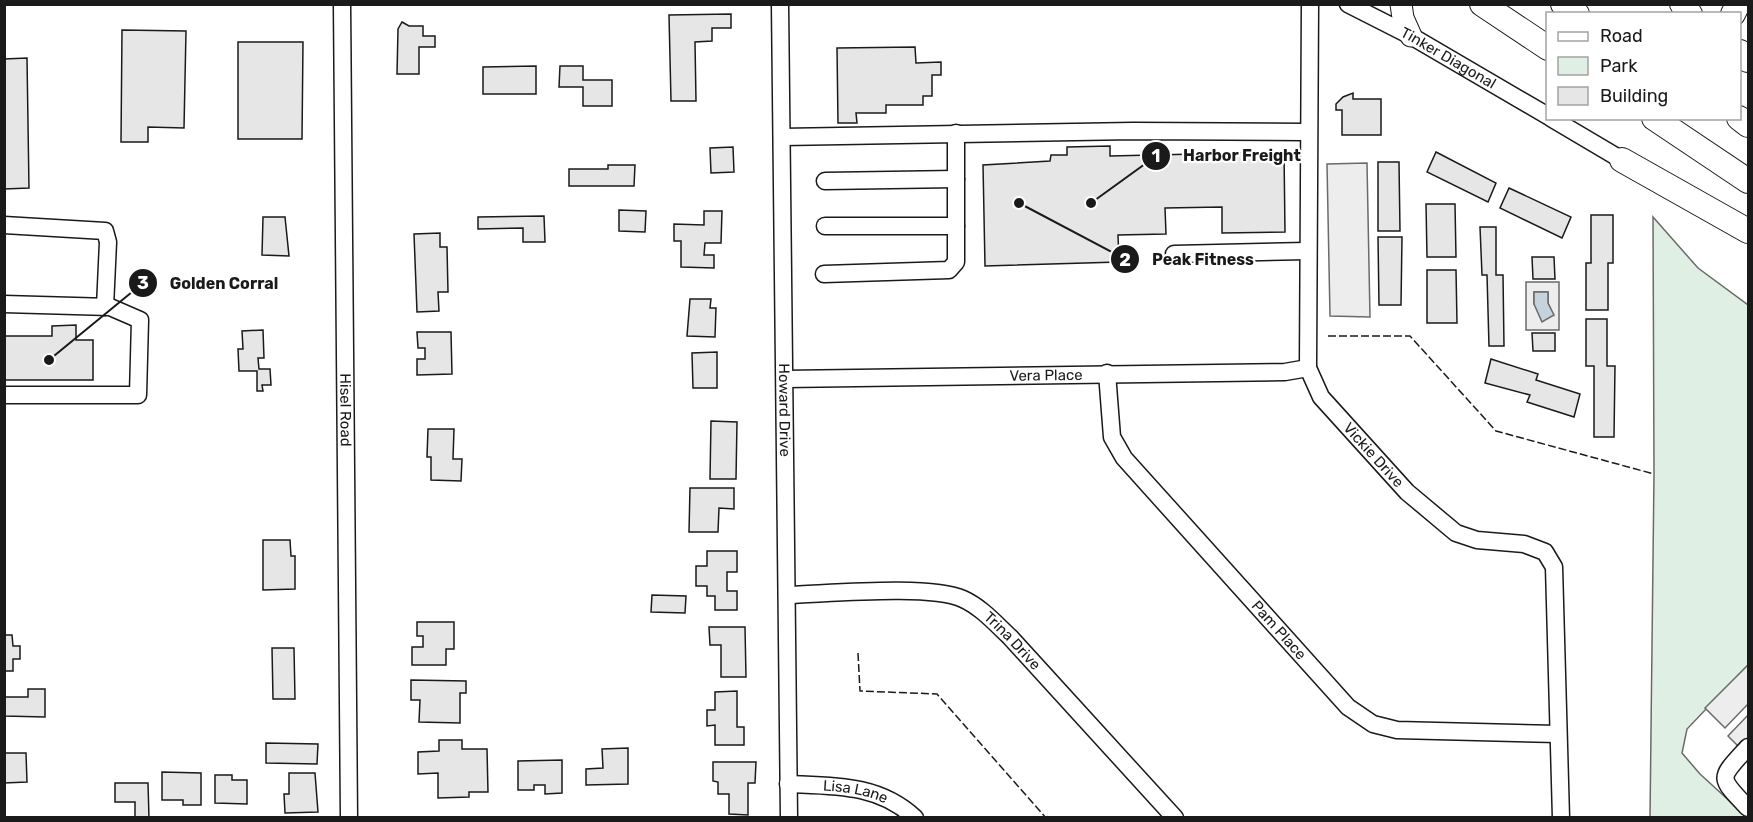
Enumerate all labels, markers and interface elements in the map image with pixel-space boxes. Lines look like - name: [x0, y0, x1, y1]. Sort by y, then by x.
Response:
- legend: [1546, 12, 1741, 120]
- street label: Tinker Diagonal: [1398, 23, 1499, 93]
- text: Road: [1600, 25, 1643, 47]
- text: Park: [1600, 55, 1638, 77]
- text: Building: [1600, 85, 1668, 107]
- callout: Harbor Freight: [1141, 139, 1313, 173]
- text: 1: [1152, 145, 1160, 167]
- text: Harbor Freight: [1183, 146, 1301, 165]
- callout: Peak Fitness: [1110, 242, 1266, 276]
- text: 2: [1119, 249, 1131, 271]
- text: Peak Fitness: [1152, 250, 1254, 269]
- callout: Golden Corral: [128, 266, 290, 300]
- text: 3: [137, 272, 149, 294]
- text: Golden Corral: [170, 274, 278, 293]
- street label: Howard Drive: [775, 363, 794, 457]
- street label: Vera Place: [1009, 366, 1083, 385]
- street label: Hisel Road: [336, 373, 355, 447]
- street label: Vickie Drive: [1340, 419, 1407, 491]
- street label: Pam Place: [1248, 597, 1310, 663]
- street label: Trina Drive: [980, 608, 1044, 674]
- street label: Lisa Lane: [822, 776, 891, 807]

